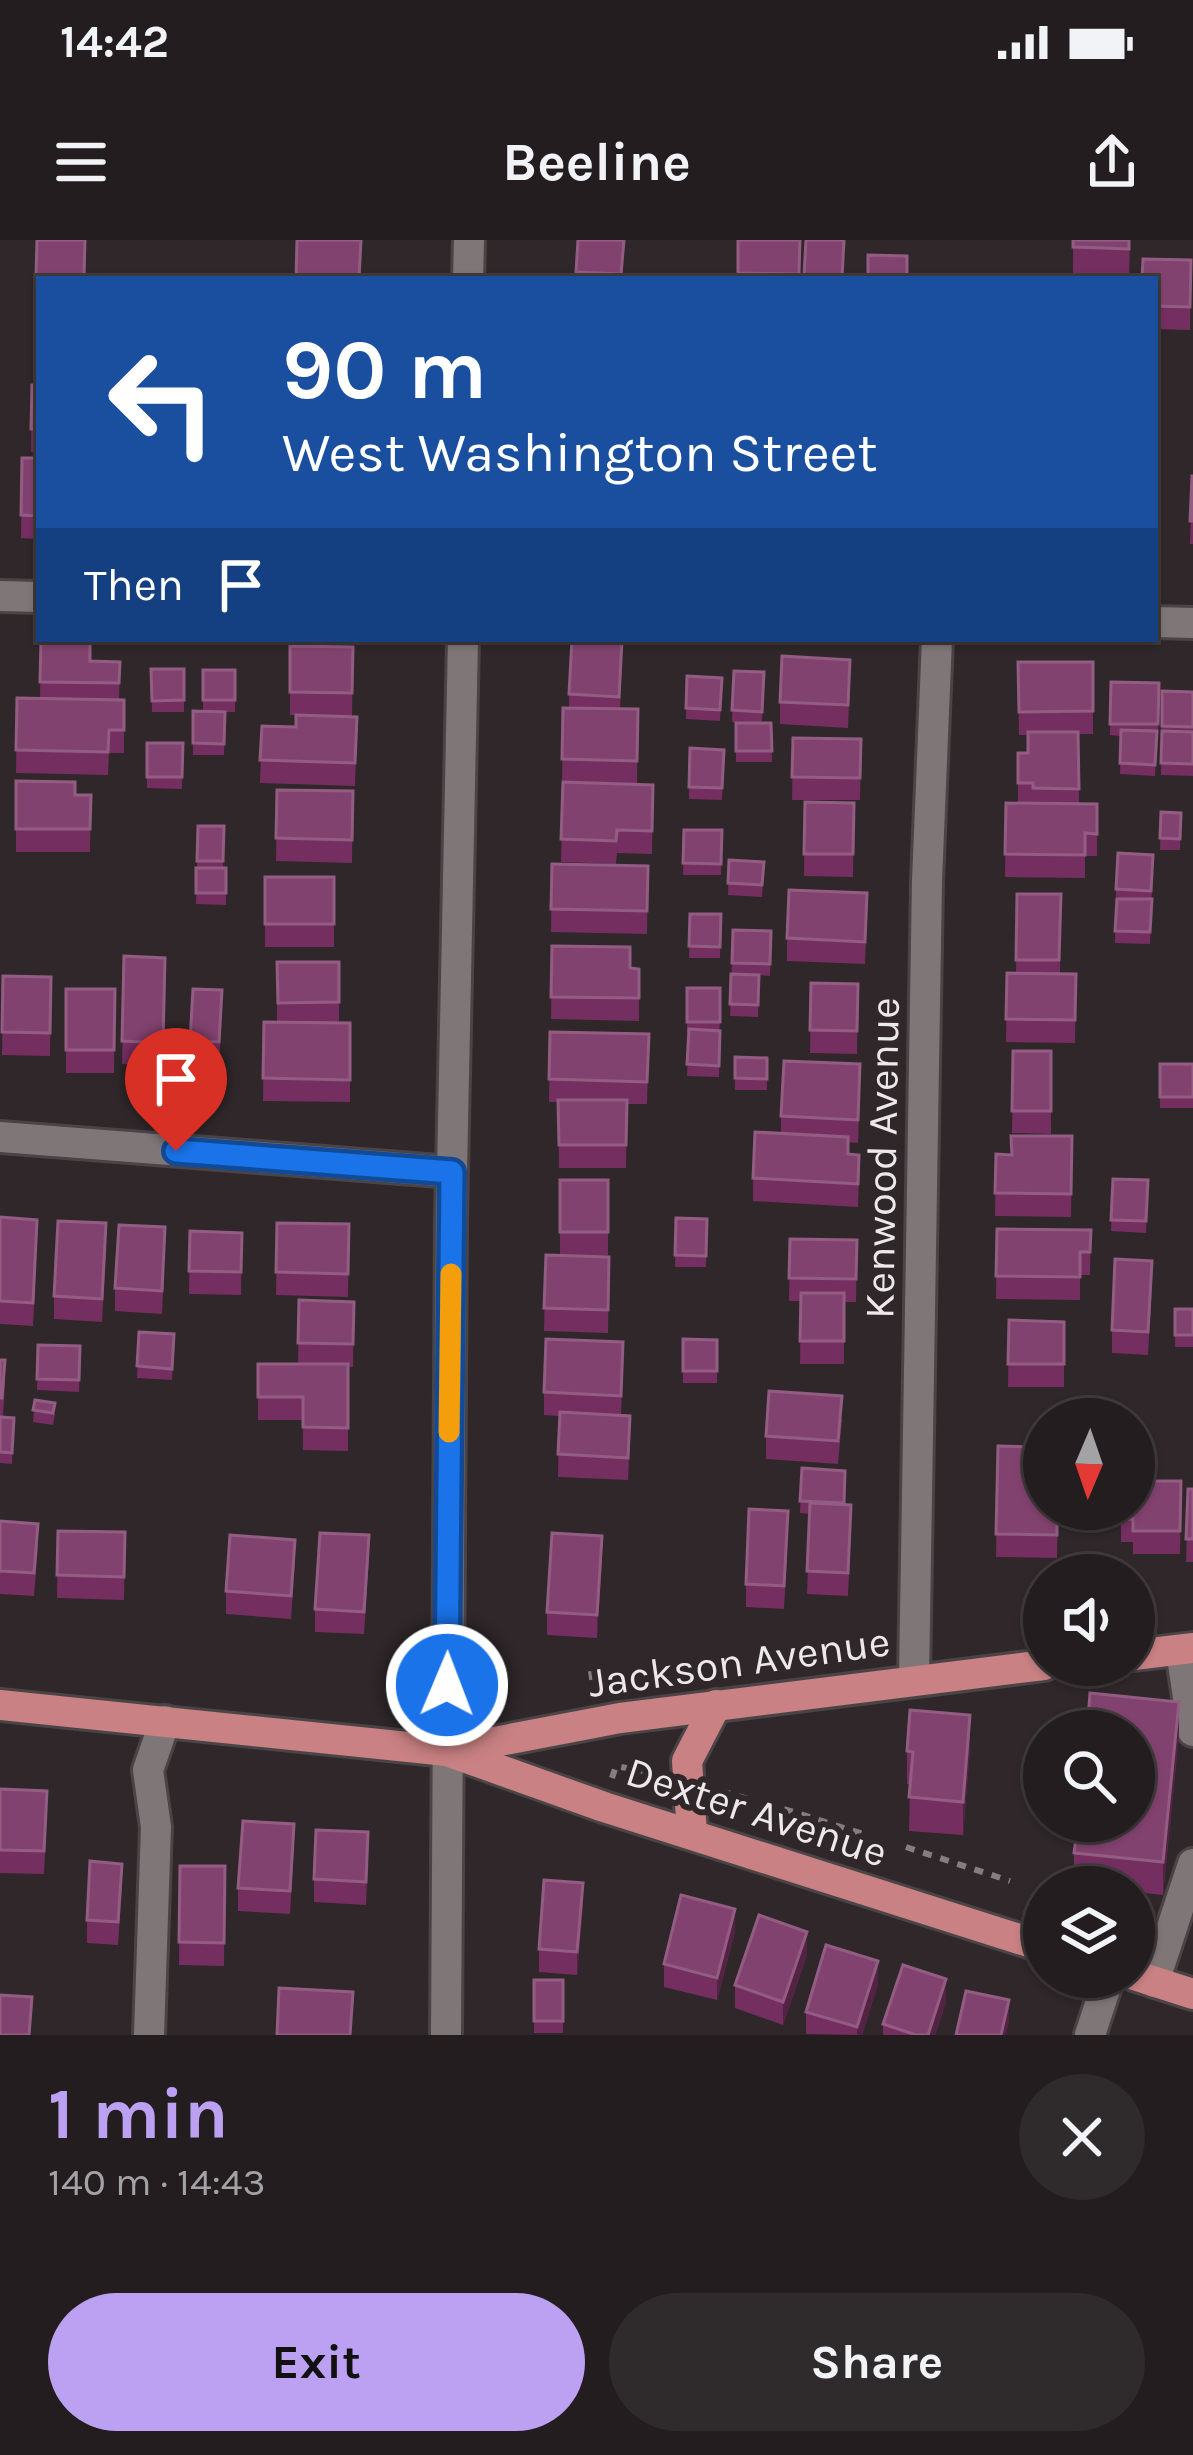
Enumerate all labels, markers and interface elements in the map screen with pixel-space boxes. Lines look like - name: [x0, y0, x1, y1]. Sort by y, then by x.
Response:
- text: 14:42: [60, 16, 169, 68]
- icon: menu: [48, 129, 114, 195]
- icon: share: [1079, 129, 1145, 195]
- text: Beeline: [502, 130, 691, 194]
- text: 90 m: [282, 321, 487, 419]
- icon: left: [84, 324, 240, 480]
- text: West Washington Street: [282, 421, 878, 485]
- icon: arrive: [208, 552, 274, 618]
- text: Then: [84, 559, 184, 611]
- street label: Kenwood Avenue: [854, 997, 910, 1319]
- pin: [125, 1028, 227, 1151]
- icon: arrive: [143, 1046, 209, 1112]
- north arrow: [1023, 1398, 1155, 1530]
- map controls: [1023, 1398, 1155, 1998]
- button: sound: [1023, 1554, 1155, 1686]
- street label: Jackson Avenue: [585, 1616, 893, 1708]
- position arrow: [384, 1622, 510, 1748]
- button: search: [1023, 1710, 1155, 1842]
- street label: Dexter Avenue: [620, 1746, 894, 1878]
- button: layers: [1023, 1866, 1155, 1998]
- text: 1 min: [48, 2072, 229, 2156]
- button: close: [1019, 2074, 1145, 2200]
- text: 140 m · 14:43: [48, 2159, 266, 2205]
- button: Exit: [48, 2293, 585, 2431]
- button: Share: [609, 2293, 1145, 2431]

